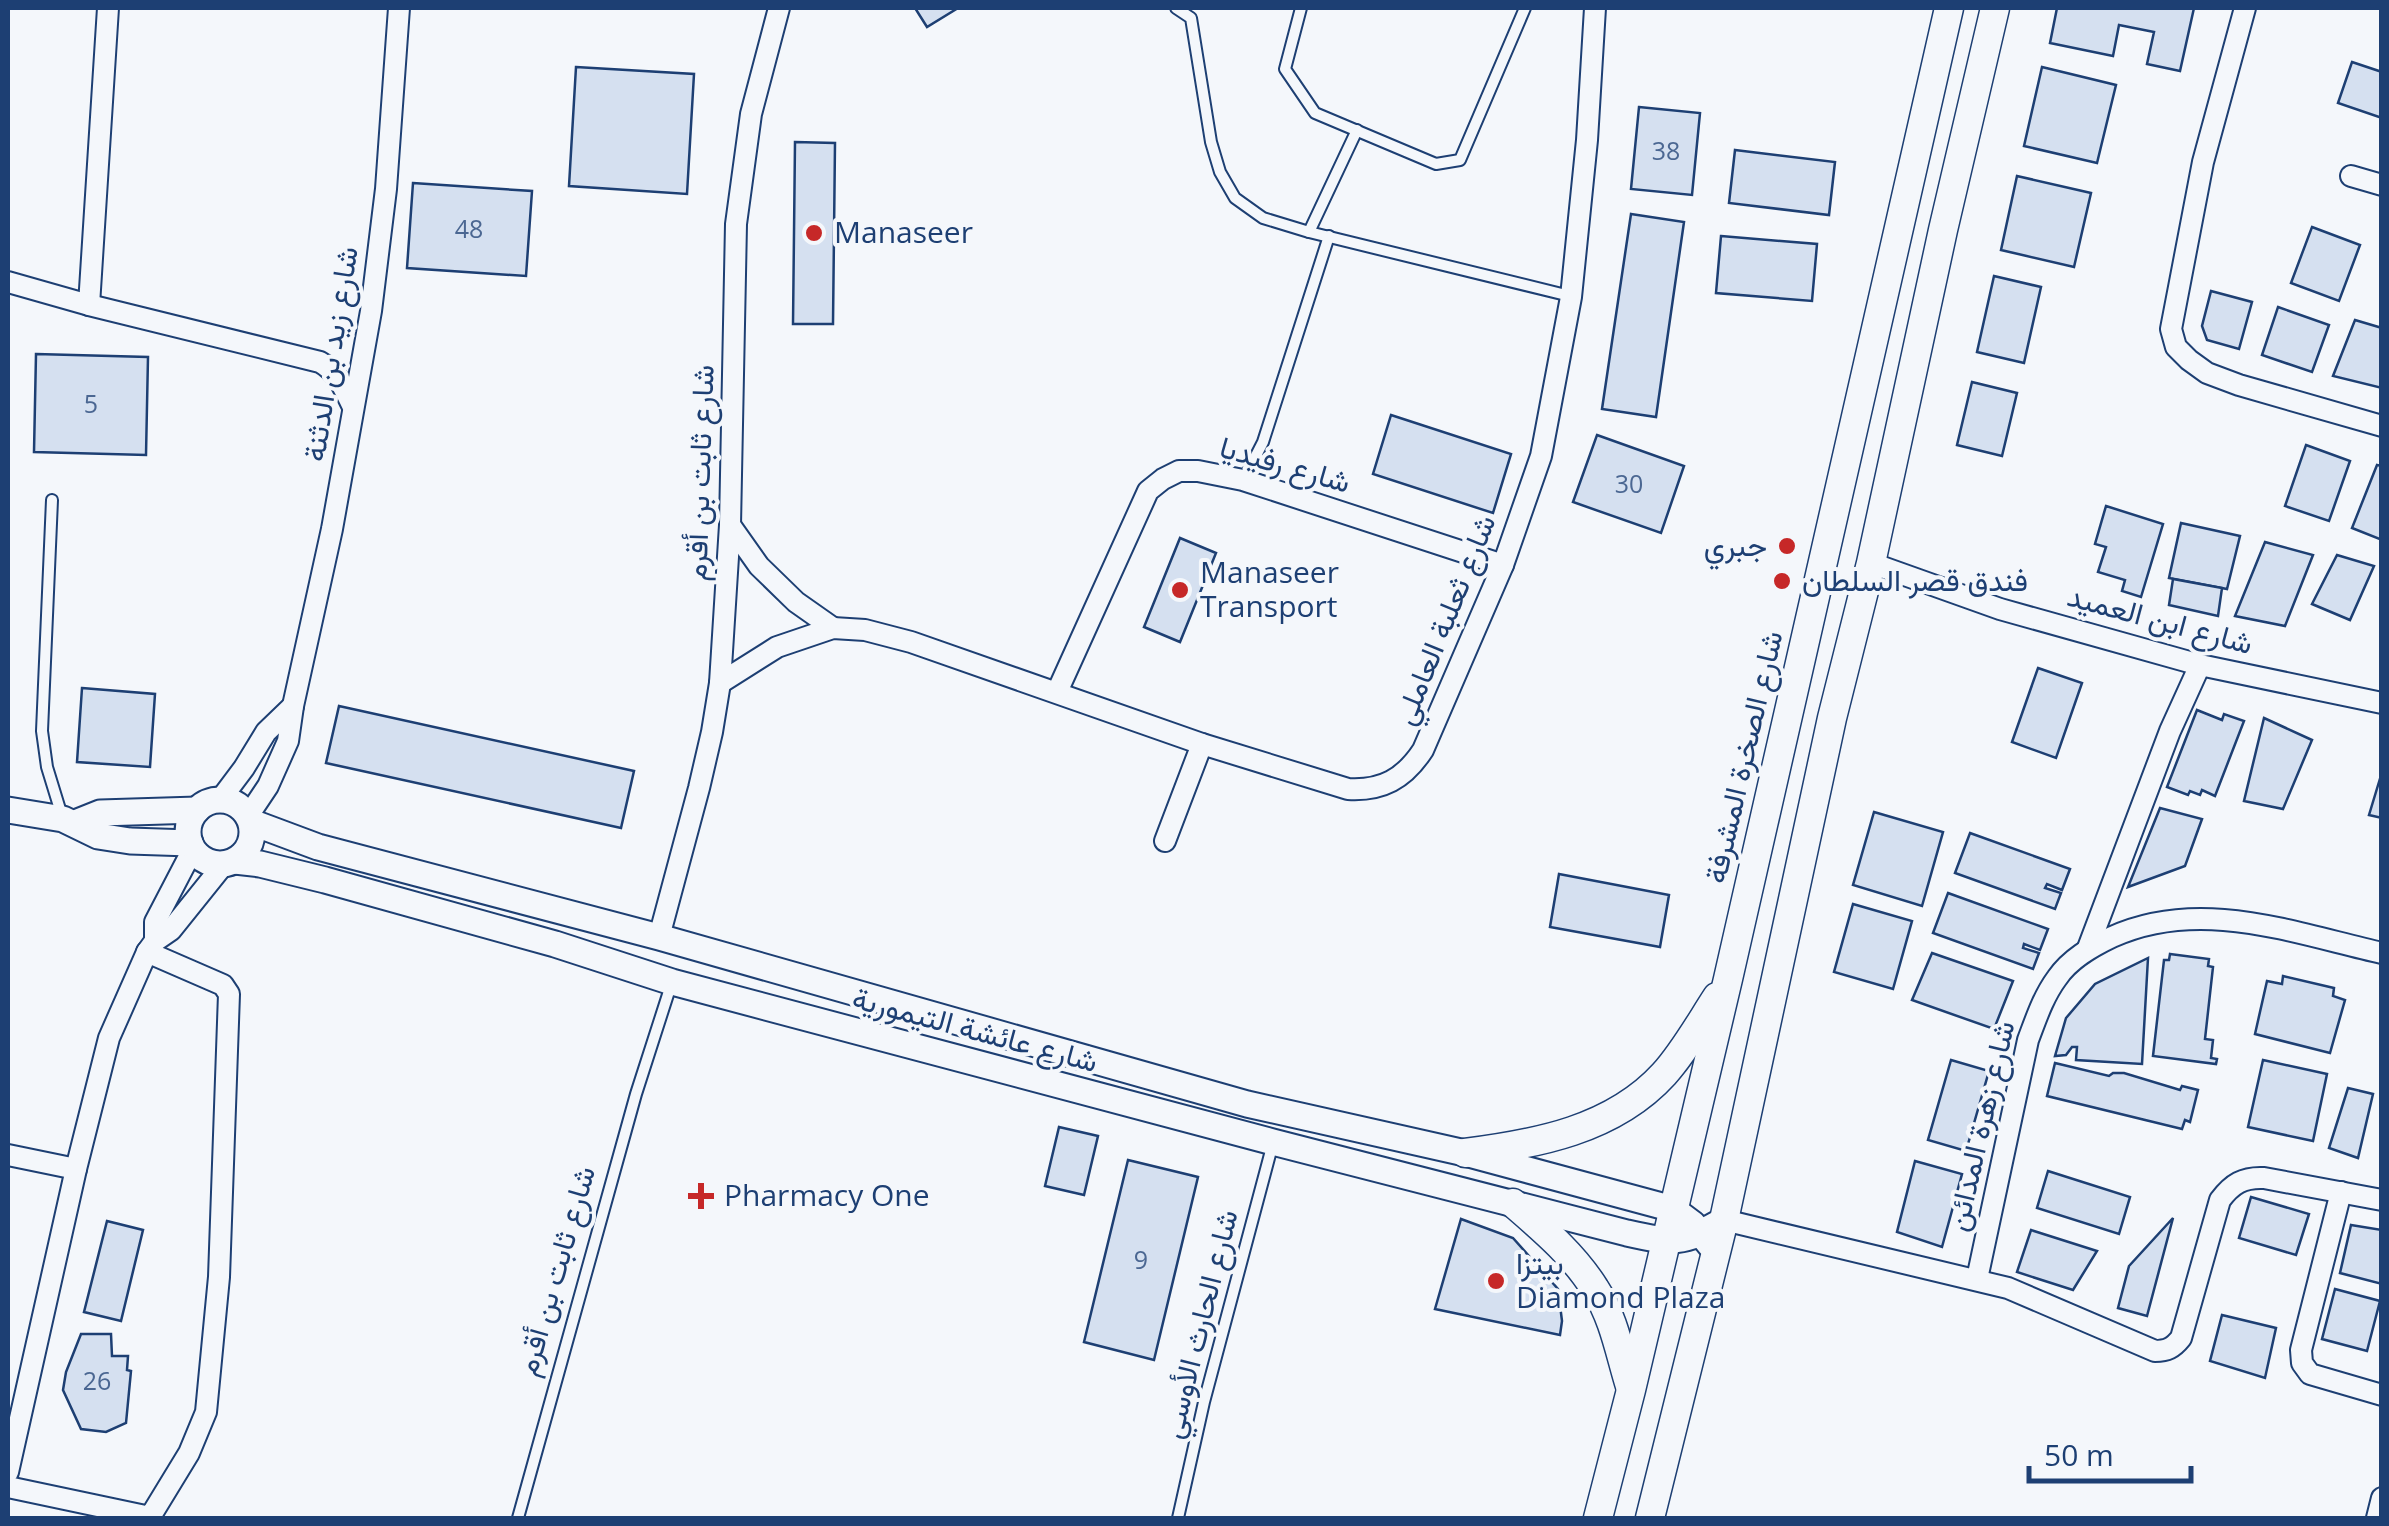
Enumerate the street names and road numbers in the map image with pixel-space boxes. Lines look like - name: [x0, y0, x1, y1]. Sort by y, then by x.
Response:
- street label: شارع زيد بن الدثنة: [292, 243, 368, 464]
- street label: شارع ثابت بن أقرم: [674, 364, 724, 582]
- street label: شارع رفيديا: [1215, 425, 1356, 503]
- street label: شارع ثعلبة العاملي: [1383, 508, 1509, 733]
- street label: شارع ابن العميد: [2063, 574, 2258, 664]
- street label: شارع الصخرة المشرفة: [1694, 626, 1792, 887]
- street label: شارع عائشة التيمورية: [848, 976, 1103, 1082]
- street label: شارع زهرة المدائن: [1935, 1017, 2025, 1235]
- street label: شارع ثابت بن أقرم: [505, 1161, 605, 1381]
- street label: شارع الحارث الأوسي: [1150, 1205, 1252, 1444]

